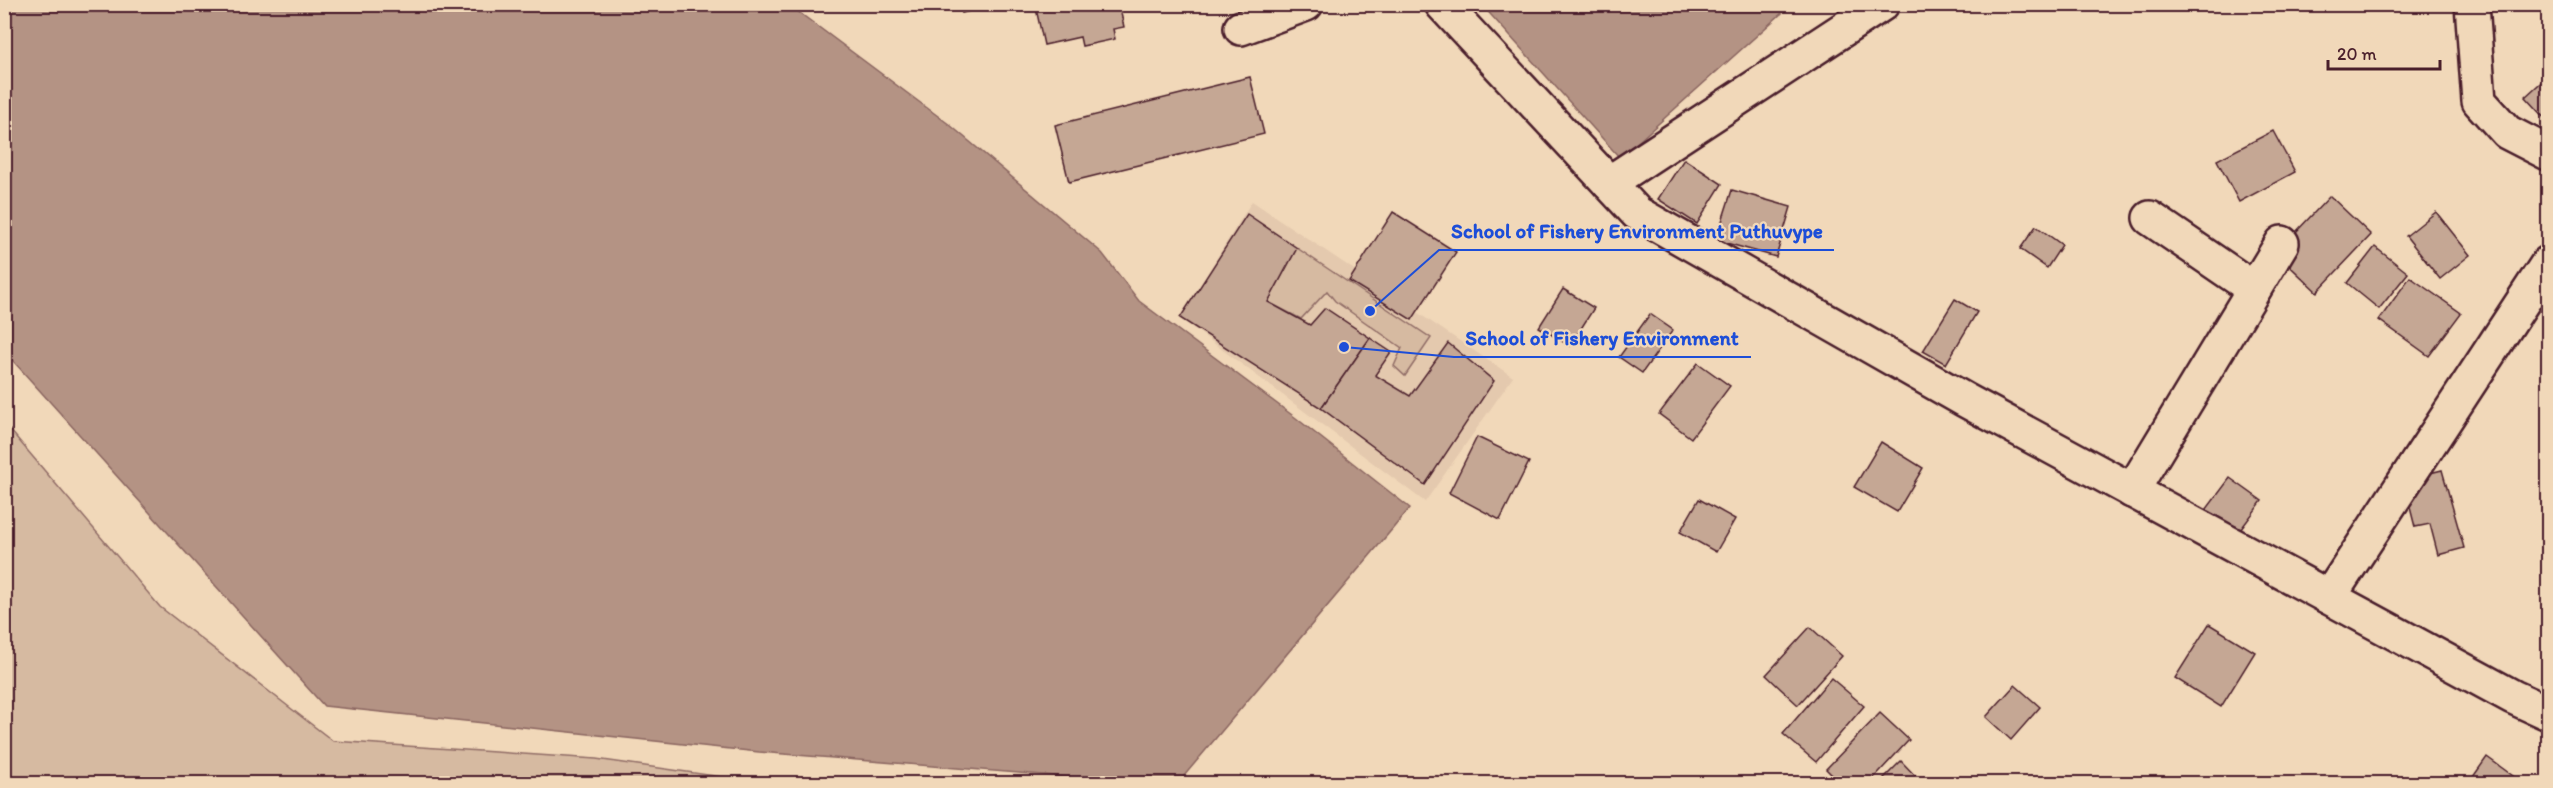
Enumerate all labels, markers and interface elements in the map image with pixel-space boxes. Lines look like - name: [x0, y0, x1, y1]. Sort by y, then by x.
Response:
- scale bar: [2328, 33, 2440, 71]
- text: 20 m: [2337, 43, 2377, 65]
- callout: School of Fishery Environment Puthuvype: [1439, 211, 1834, 250]
- text: School of Fishery Environment Puthuvype: [1451, 218, 1823, 244]
- callout: School of Fishery Environment: [1454, 318, 1751, 357]
- text: School of Fishery Environment: [1465, 325, 1739, 351]

